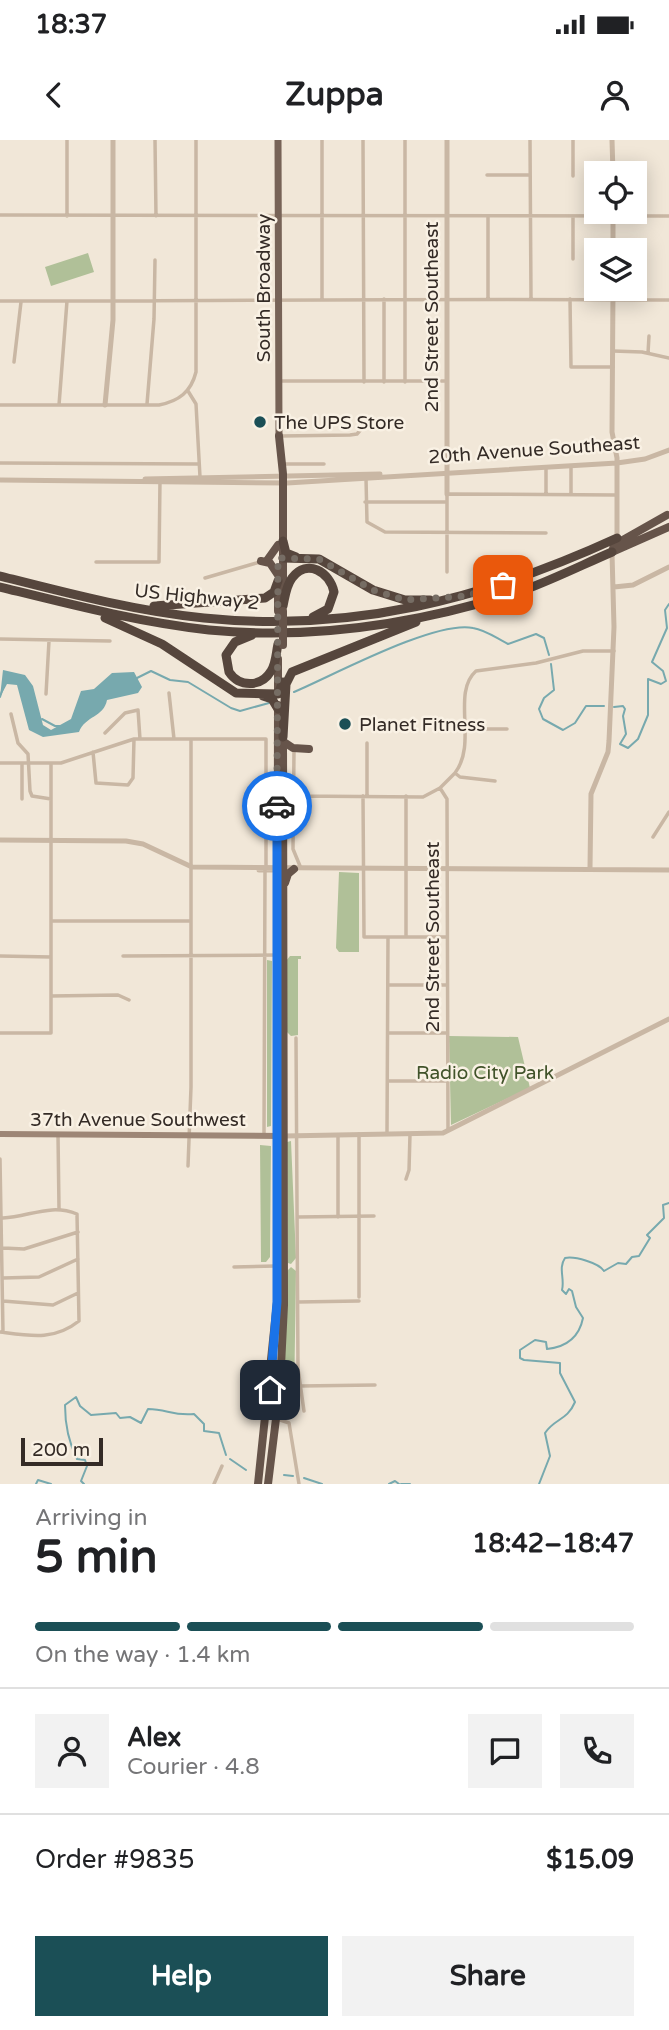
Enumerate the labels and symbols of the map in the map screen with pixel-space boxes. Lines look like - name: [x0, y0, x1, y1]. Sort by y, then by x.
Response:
- street label: South Broadway: [253, 214, 275, 362]
- street label: 2nd Street Southeast: [421, 221, 443, 413]
- place label: The UPS Store: [274, 412, 404, 434]
- marker: The UPS Store: [252, 414, 268, 430]
- street label: 20th Avenue Southeast: [428, 432, 641, 468]
- pin: [473, 555, 533, 615]
- street label: US Highway 2: [133, 579, 261, 615]
- place label: Planet Fitness: [359, 714, 485, 736]
- marker: Planet Fitness: [337, 716, 353, 732]
- courier: [242, 771, 312, 841]
- street label: 2nd Street Southeast: [422, 841, 444, 1033]
- park label: Radio City Park: [416, 1062, 554, 1084]
- street label: 37th Avenue Southwest: [30, 1109, 246, 1131]
- pin: [240, 1360, 300, 1420]
- scale bar: [21, 1435, 103, 1467]

